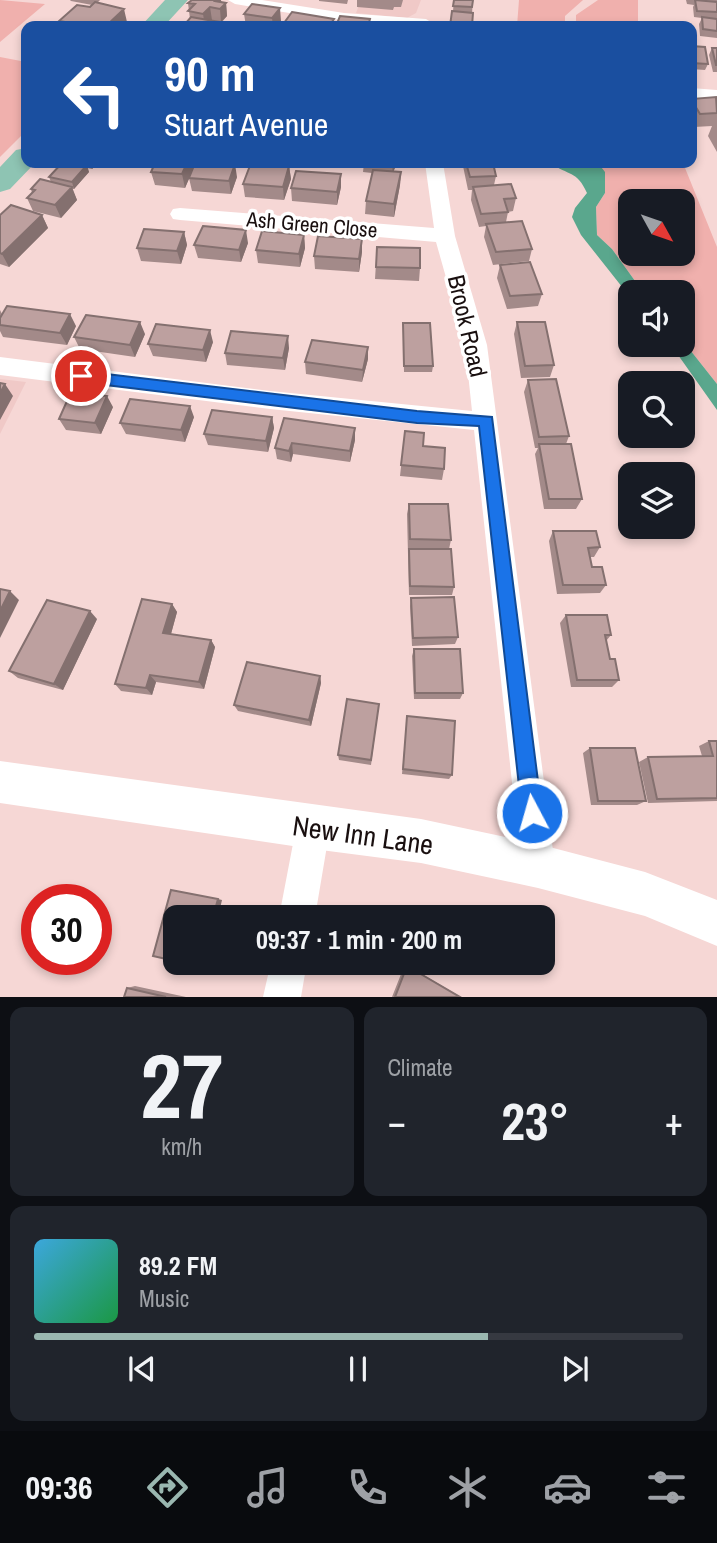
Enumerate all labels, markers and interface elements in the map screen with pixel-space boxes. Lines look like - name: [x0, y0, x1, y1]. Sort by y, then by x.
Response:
- text: 90 m: [164, 40, 256, 106]
- icon: left: [49, 49, 140, 140]
- text: Stuart Avenue: [164, 103, 328, 146]
- north arrow: [618, 189, 695, 266]
- map controls: [618, 189, 695, 539]
- street label: Ash Green Close: [244, 204, 379, 245]
- street label: Brook Road: [441, 272, 495, 380]
- button: sound: [618, 280, 695, 357]
- pin: [51, 346, 111, 406]
- icon: arrive: [62, 357, 100, 395]
- button: search: [618, 371, 695, 448]
- button: layers: [618, 462, 695, 539]
- position arrow: [495, 776, 569, 850]
- street label: New Inn Lane: [290, 806, 436, 864]
- speed limit sign: 30: [21, 884, 112, 975]
- text: 09:37 · 1 min · 200 m: [256, 922, 462, 957]
- text: 27: [140, 1024, 223, 1146]
- text: Climate: [388, 1052, 452, 1083]
- text: 23°: [501, 1086, 569, 1156]
- text: −: [388, 1096, 406, 1147]
- text: +: [665, 1096, 683, 1147]
- text: km/h: [161, 1131, 202, 1162]
- text: 89.2 FM: [139, 1248, 217, 1283]
- text: Music: [139, 1283, 189, 1314]
- icon: previous: [123, 1350, 161, 1388]
- icon: pause: [339, 1350, 377, 1388]
- icon: next: [556, 1350, 594, 1388]
- icon: directions: [143, 1463, 192, 1512]
- icon: music: [243, 1463, 292, 1512]
- icon: phone: [343, 1463, 392, 1512]
- icon: climate: [443, 1463, 492, 1512]
- icon: car: [543, 1463, 592, 1512]
- icon: filters: [642, 1463, 691, 1512]
- text: 09:36: [25, 1466, 93, 1509]

